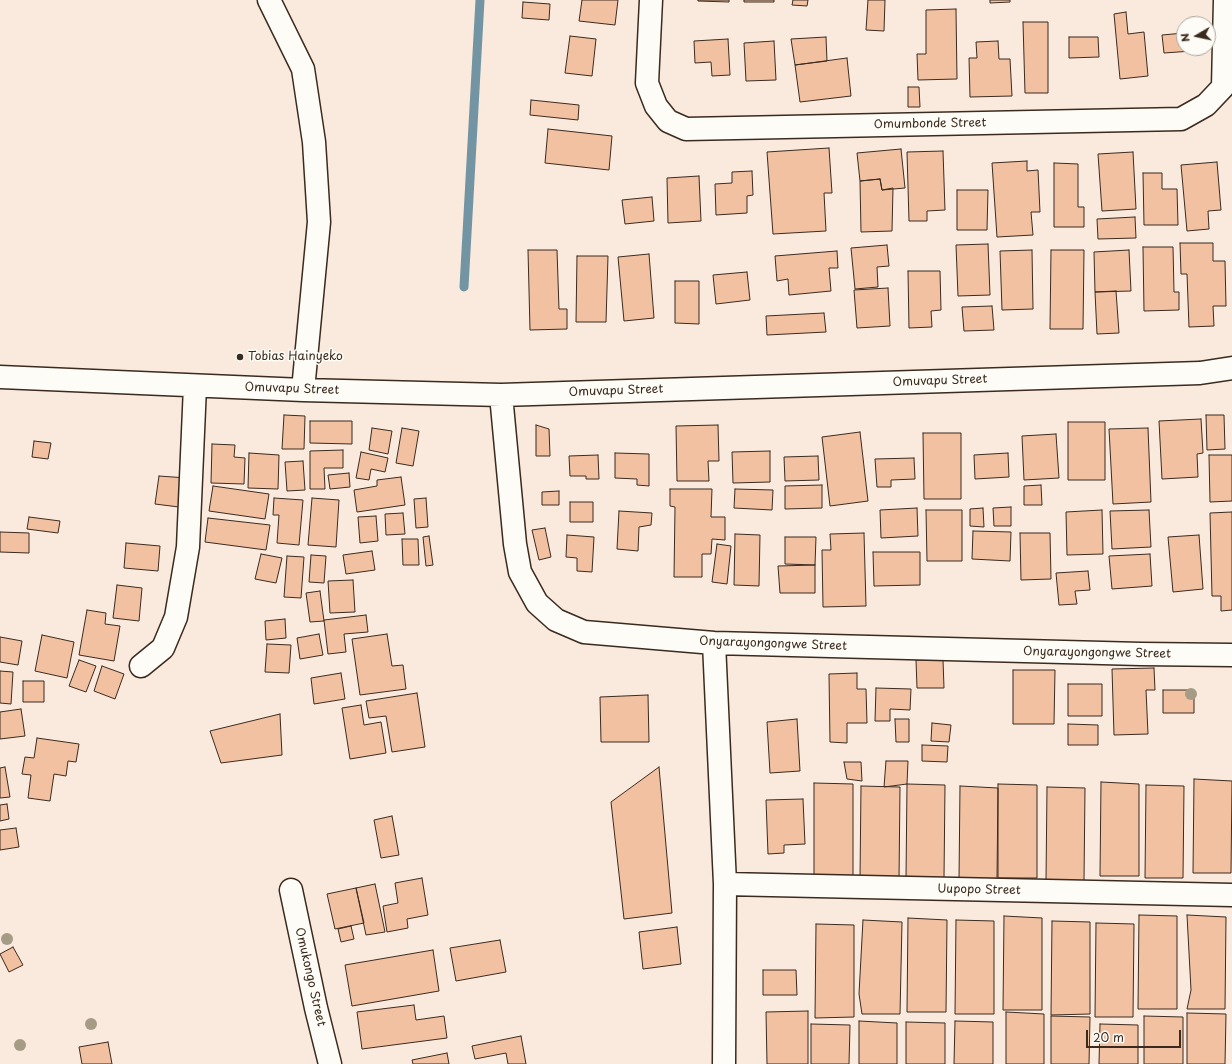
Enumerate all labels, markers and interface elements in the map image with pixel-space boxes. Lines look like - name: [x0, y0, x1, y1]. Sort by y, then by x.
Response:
- north arrow: [1176, 16, 1216, 56]
- text: N: [1176, 32, 1194, 43]
- street label: Omumbonde Street: [874, 116, 986, 132]
- place label: Tobias Hainyeko: [248, 350, 343, 364]
- marker: Tobias Hainyeko: [235, 352, 245, 362]
- street label: Omuvapu Street: [892, 372, 988, 390]
- street label: Omuvapu Street: [244, 380, 340, 398]
- street label: Omuvapu Street: [568, 382, 664, 400]
- street label: Onyarayongongwe Street: [699, 634, 847, 654]
- street label: Onyarayongongwe Street: [1023, 645, 1171, 661]
- street label: Uupopo Street: [937, 882, 1021, 898]
- street label: Omukongo Street: [292, 926, 328, 1028]
- scale bar: [1088, 1022, 1183, 1048]
- text: 20 m: [1093, 1028, 1124, 1046]

